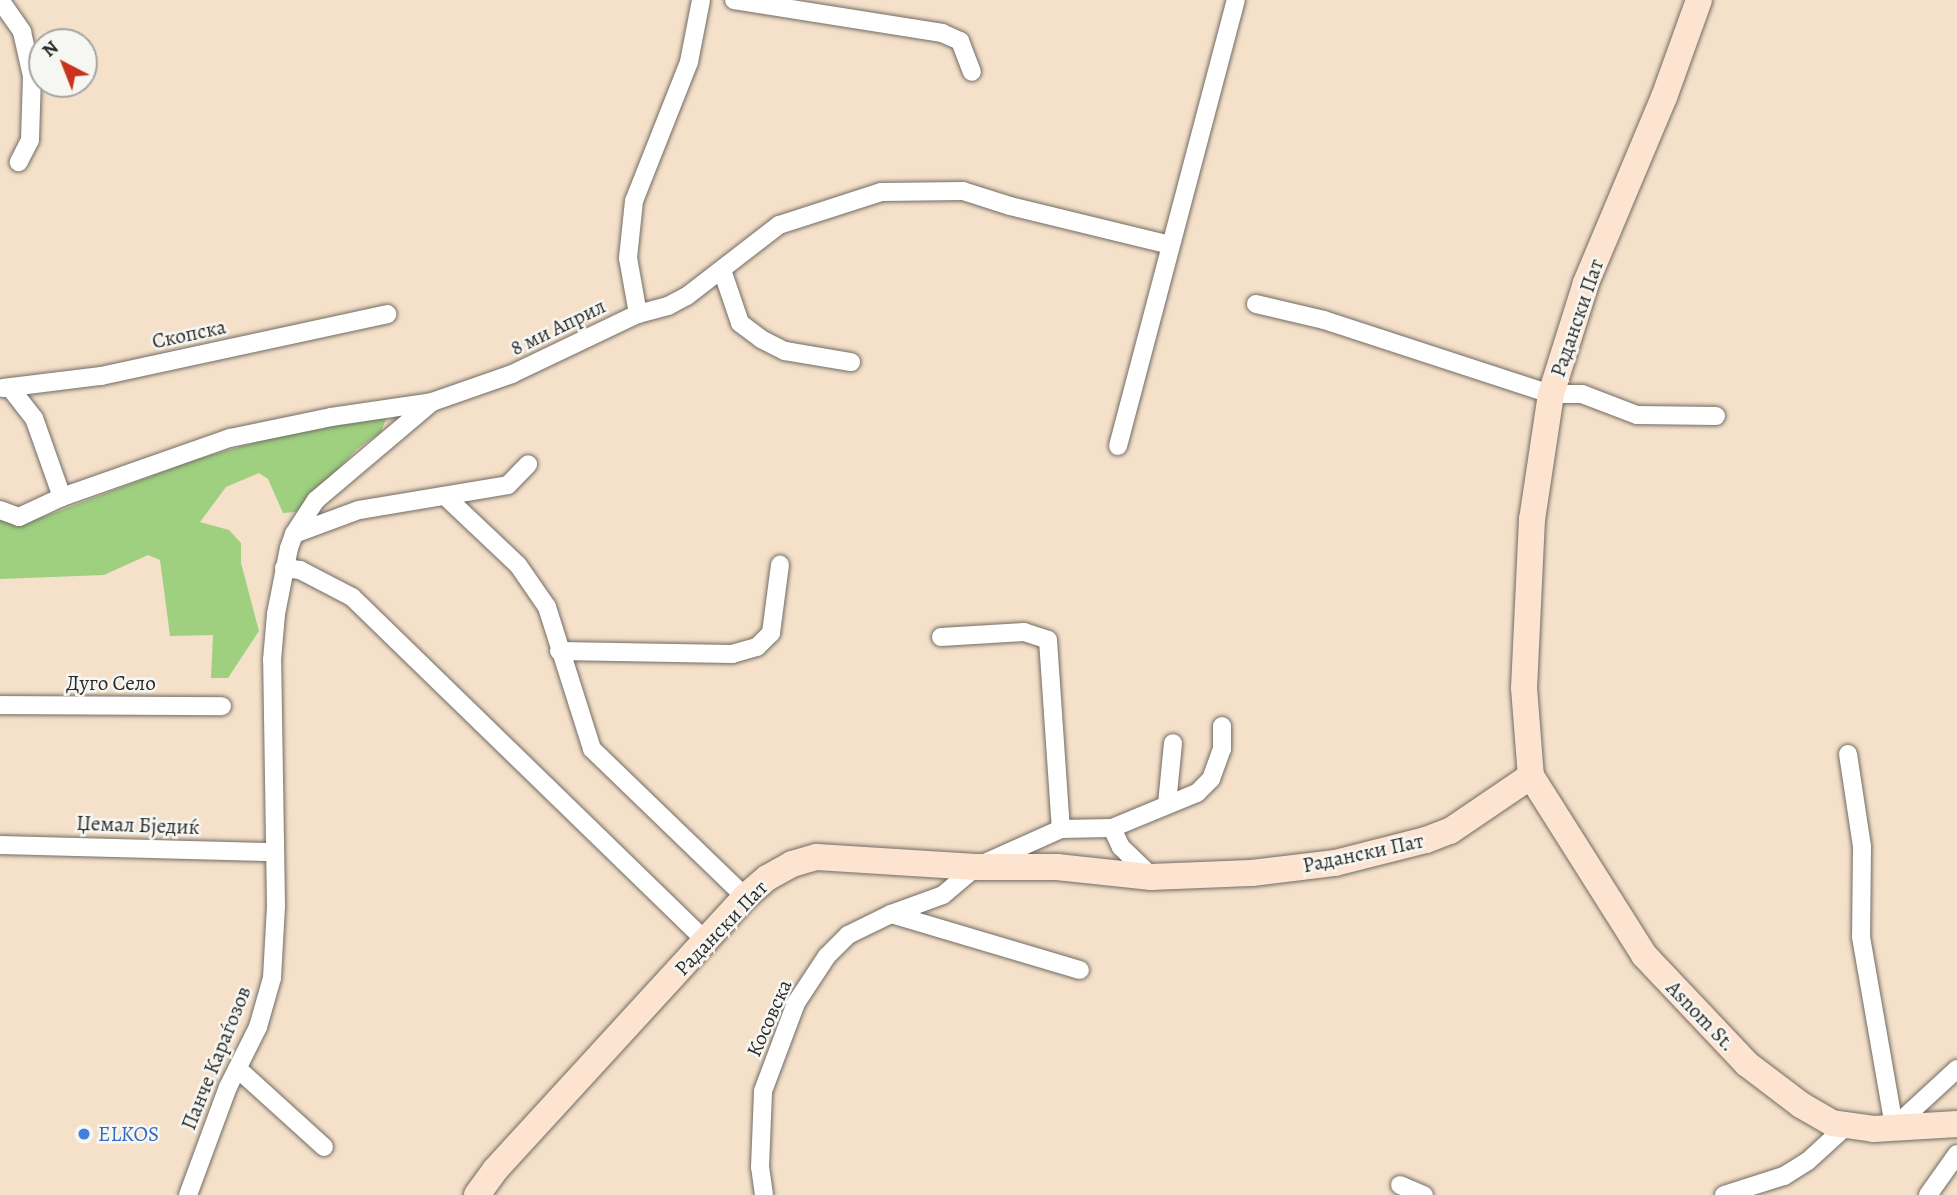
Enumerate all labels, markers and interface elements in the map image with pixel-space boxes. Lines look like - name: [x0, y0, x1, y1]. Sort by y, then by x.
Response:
- north arrow: [28, 28, 98, 98]
- text: N: [36, 35, 64, 63]
- street label: Радански Пат: [1545, 256, 1609, 380]
- street label: 8 ми Април: [506, 293, 610, 361]
- street label: Скопска: [150, 314, 228, 354]
- street label: Дуго Село: [66, 670, 156, 696]
- street label: Џемал Бједиќ: [76, 810, 200, 840]
- street label: Радански Пат: [1300, 828, 1426, 878]
- street label: Радански Пат: [669, 875, 773, 981]
- street label: Косовска: [741, 975, 797, 1061]
- street label: Asnom St.: [1661, 975, 1741, 1057]
- street label: Панче Караѓозов: [176, 982, 256, 1134]
- place label: ELKOS: [98, 1121, 159, 1147]
- marker: ELKOS: [76, 1126, 92, 1142]

